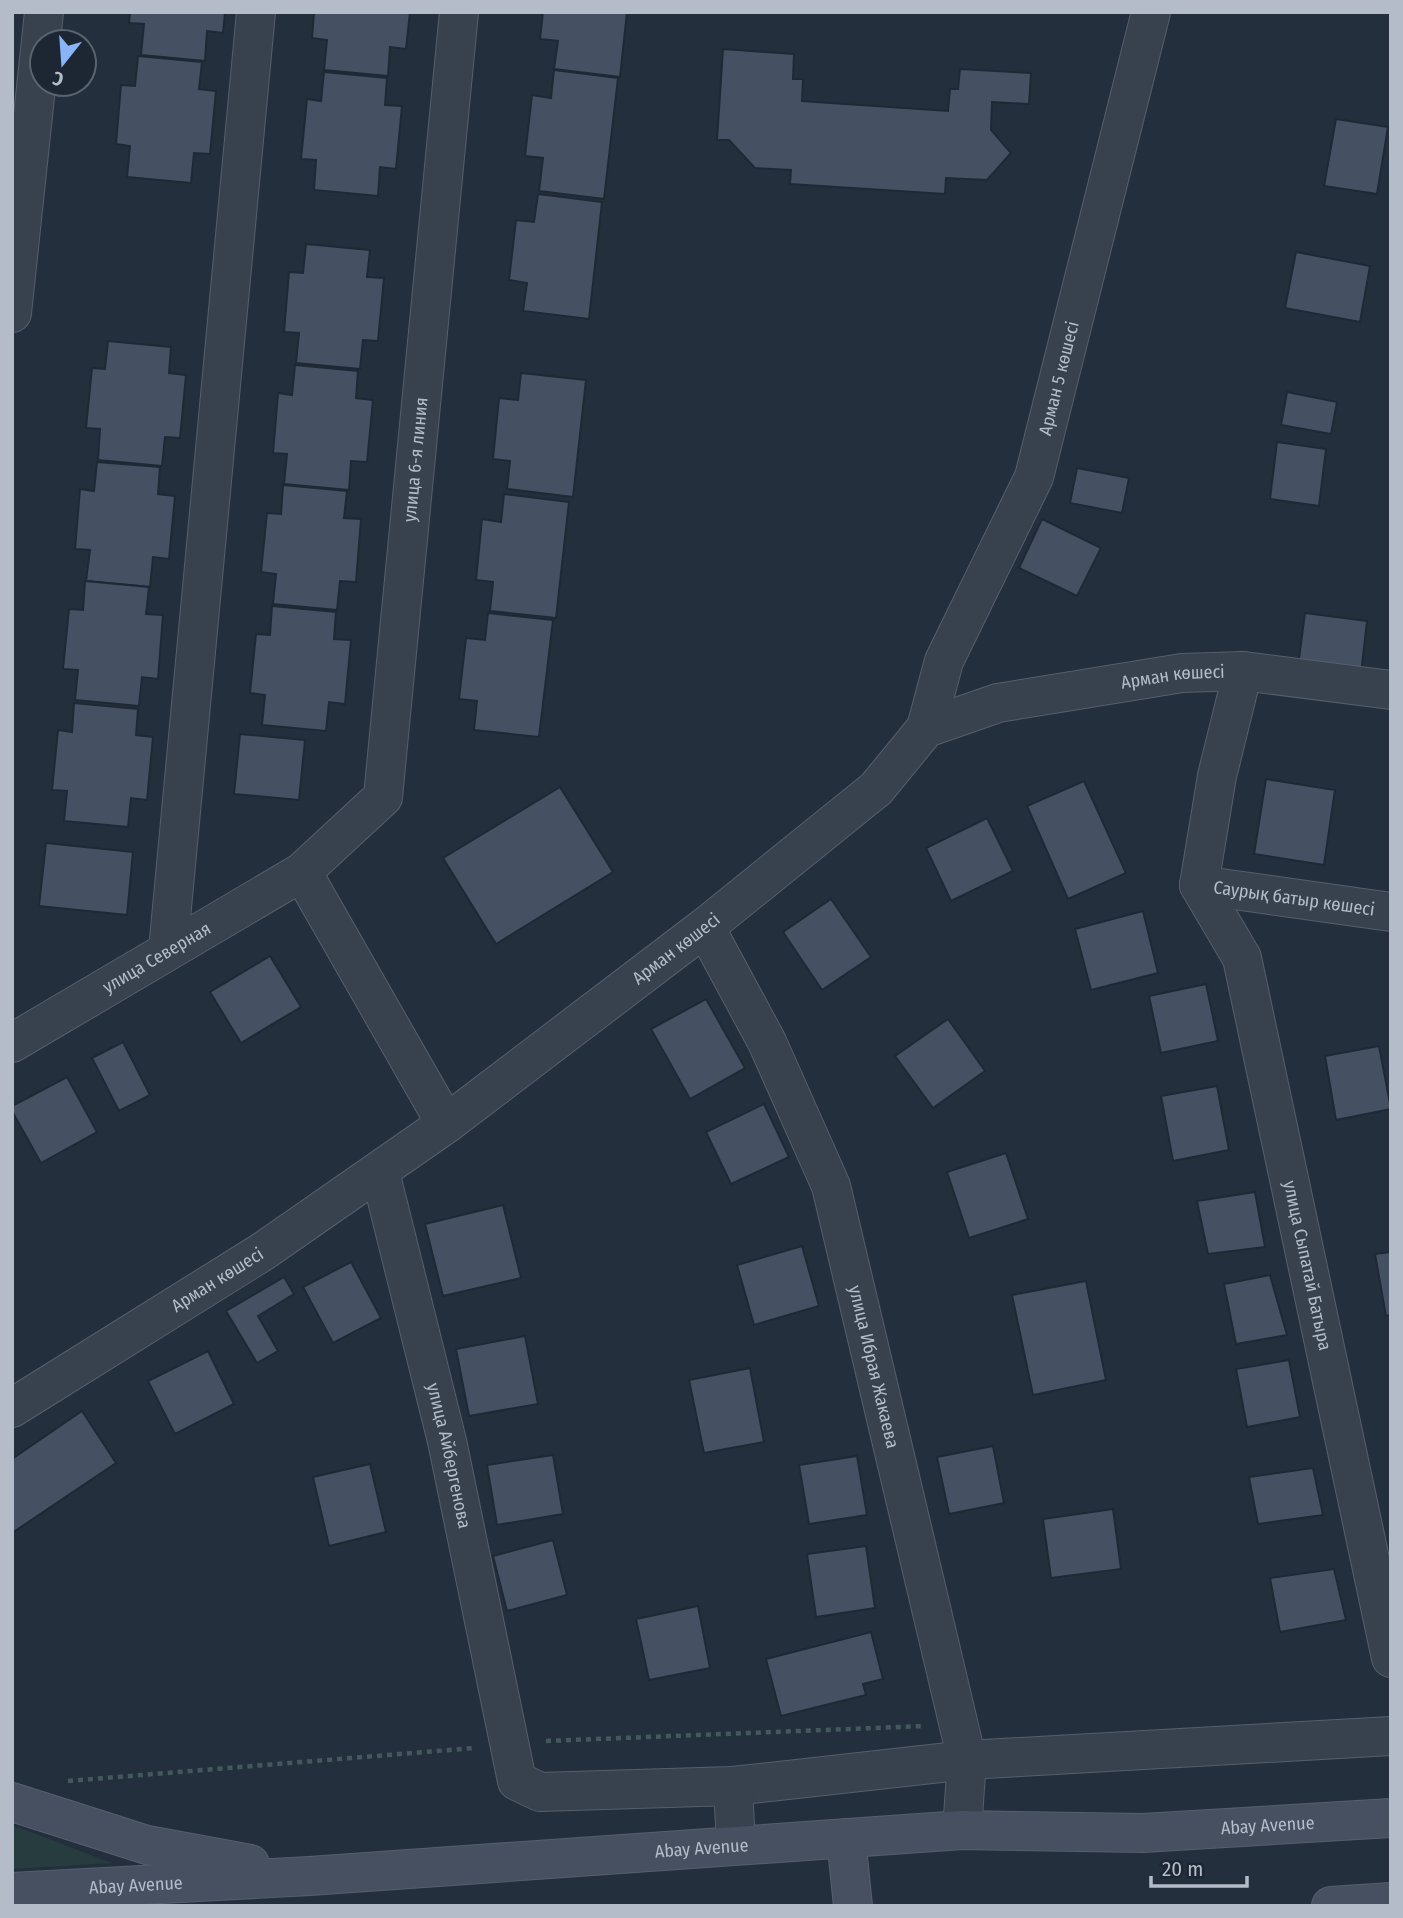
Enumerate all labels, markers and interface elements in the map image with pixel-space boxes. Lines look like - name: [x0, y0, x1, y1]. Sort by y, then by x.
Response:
- north arrow: [28, 28, 98, 98]
- text: С: [50, 66, 66, 91]
- street label: Арман 5 көшесі: [1034, 319, 1084, 438]
- street label: улица 6-я линия: [399, 396, 433, 523]
- street label: Арман көшесі: [1119, 661, 1225, 694]
- street label: Саурық батыр көшесі: [1212, 876, 1376, 921]
- street label: Арман көшесі: [628, 908, 724, 989]
- street label: улица Северная: [99, 917, 215, 998]
- street label: улица Сыпатай Батыра: [1279, 1178, 1336, 1353]
- street label: Арман көшесі: [167, 1243, 267, 1317]
- street label: улица Ибрая Жакаева: [844, 1283, 904, 1451]
- street label: улица Айбергенова: [422, 1381, 476, 1531]
- street label: Abay Avenue: [1220, 1812, 1315, 1839]
- street label: Abay Avenue: [654, 1834, 749, 1863]
- scale bar: [1151, 1844, 1247, 1888]
- text: 20 m: [1162, 1856, 1203, 1882]
- street label: Abay Avenue: [88, 1872, 183, 1899]

